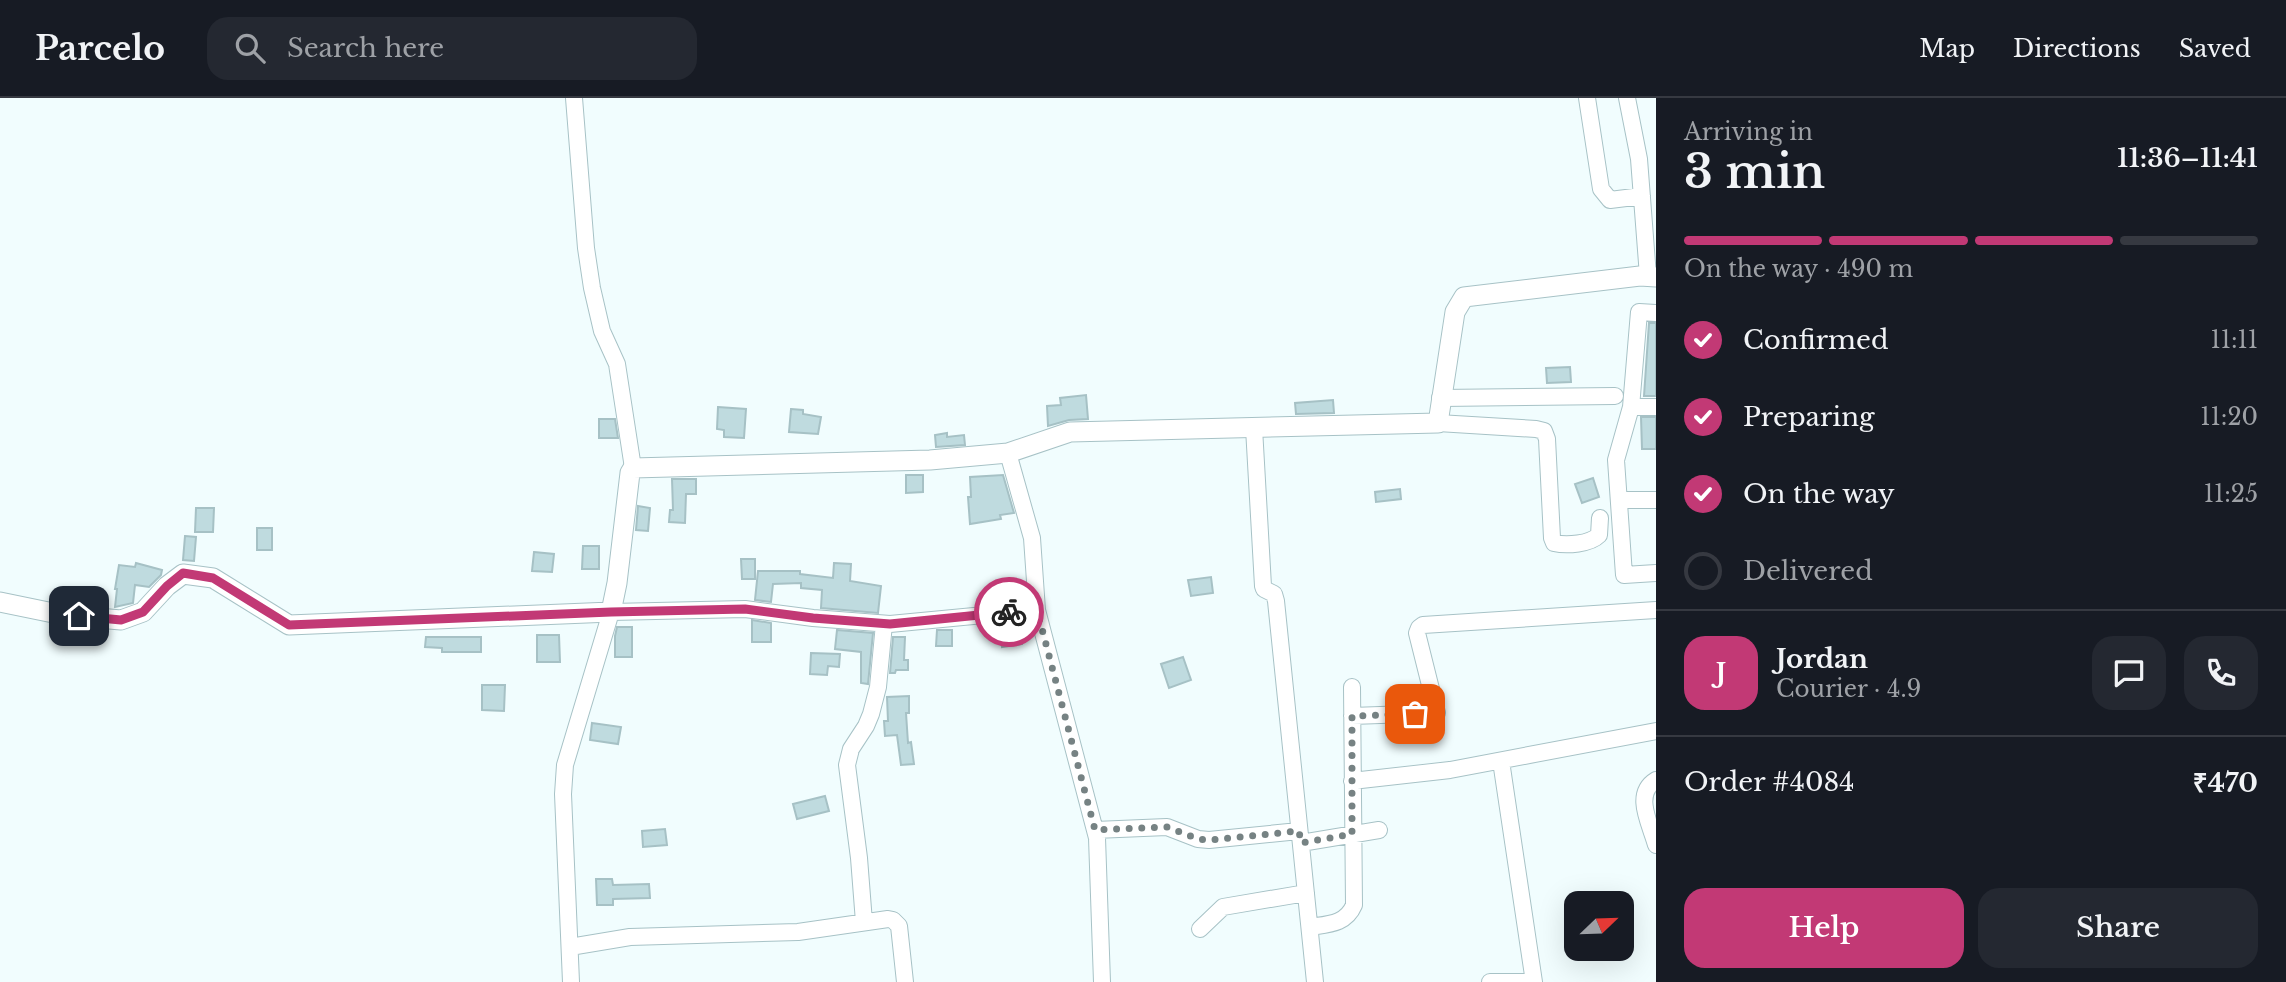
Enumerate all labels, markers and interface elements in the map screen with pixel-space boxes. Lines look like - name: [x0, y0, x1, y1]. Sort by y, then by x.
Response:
- search box: [207, 17, 697, 80]
- text: Parcelo: [35, 28, 165, 69]
- icon: search: [231, 29, 269, 67]
- text: Search here: [287, 32, 444, 64]
- text: Map: [1919, 34, 1975, 63]
- text: Directions: [2013, 34, 2141, 63]
- text: Saved: [2179, 34, 2251, 63]
- text: Arriving in: [1684, 118, 1813, 146]
- text: 11:36–11:41: [2117, 142, 2258, 174]
- text: 3 min: [1684, 143, 1825, 200]
- text: On the way · 490 m: [1684, 255, 1913, 283]
- icon: check: [1684, 321, 1722, 359]
- text: Confirmed: [1743, 324, 1888, 356]
- text: 11:11: [2210, 326, 2258, 354]
- icon: check: [1684, 398, 1722, 436]
- text: Preparing: [1743, 401, 1875, 433]
- text: 11:20: [2200, 403, 2258, 431]
- icon: check: [1684, 475, 1722, 513]
- text: On the way: [1743, 478, 1895, 510]
- text: 11:25: [2204, 480, 2258, 508]
- text: Delivered: [1743, 555, 1873, 587]
- courier: [974, 577, 1044, 647]
- pin: [49, 586, 109, 646]
- icon: bike: [990, 593, 1028, 631]
- icon: home: [60, 597, 98, 635]
- button: chat: [2092, 636, 2166, 710]
- button: phone: [2184, 636, 2258, 710]
- text: Jordan: [1776, 643, 1868, 675]
- text: J: [1716, 657, 1726, 689]
- text: Courier · 4.9: [1776, 675, 1921, 703]
- pin: [1385, 684, 1445, 744]
- icon: bag: [1396, 695, 1434, 733]
- text: Order #4084: [1684, 766, 1854, 798]
- text: ₹470: [2193, 767, 2258, 799]
- button: Help: [1684, 888, 1964, 968]
- button: Share: [1978, 888, 2258, 968]
- north arrow: [1564, 891, 1634, 961]
- map controls: [1564, 891, 1634, 961]

